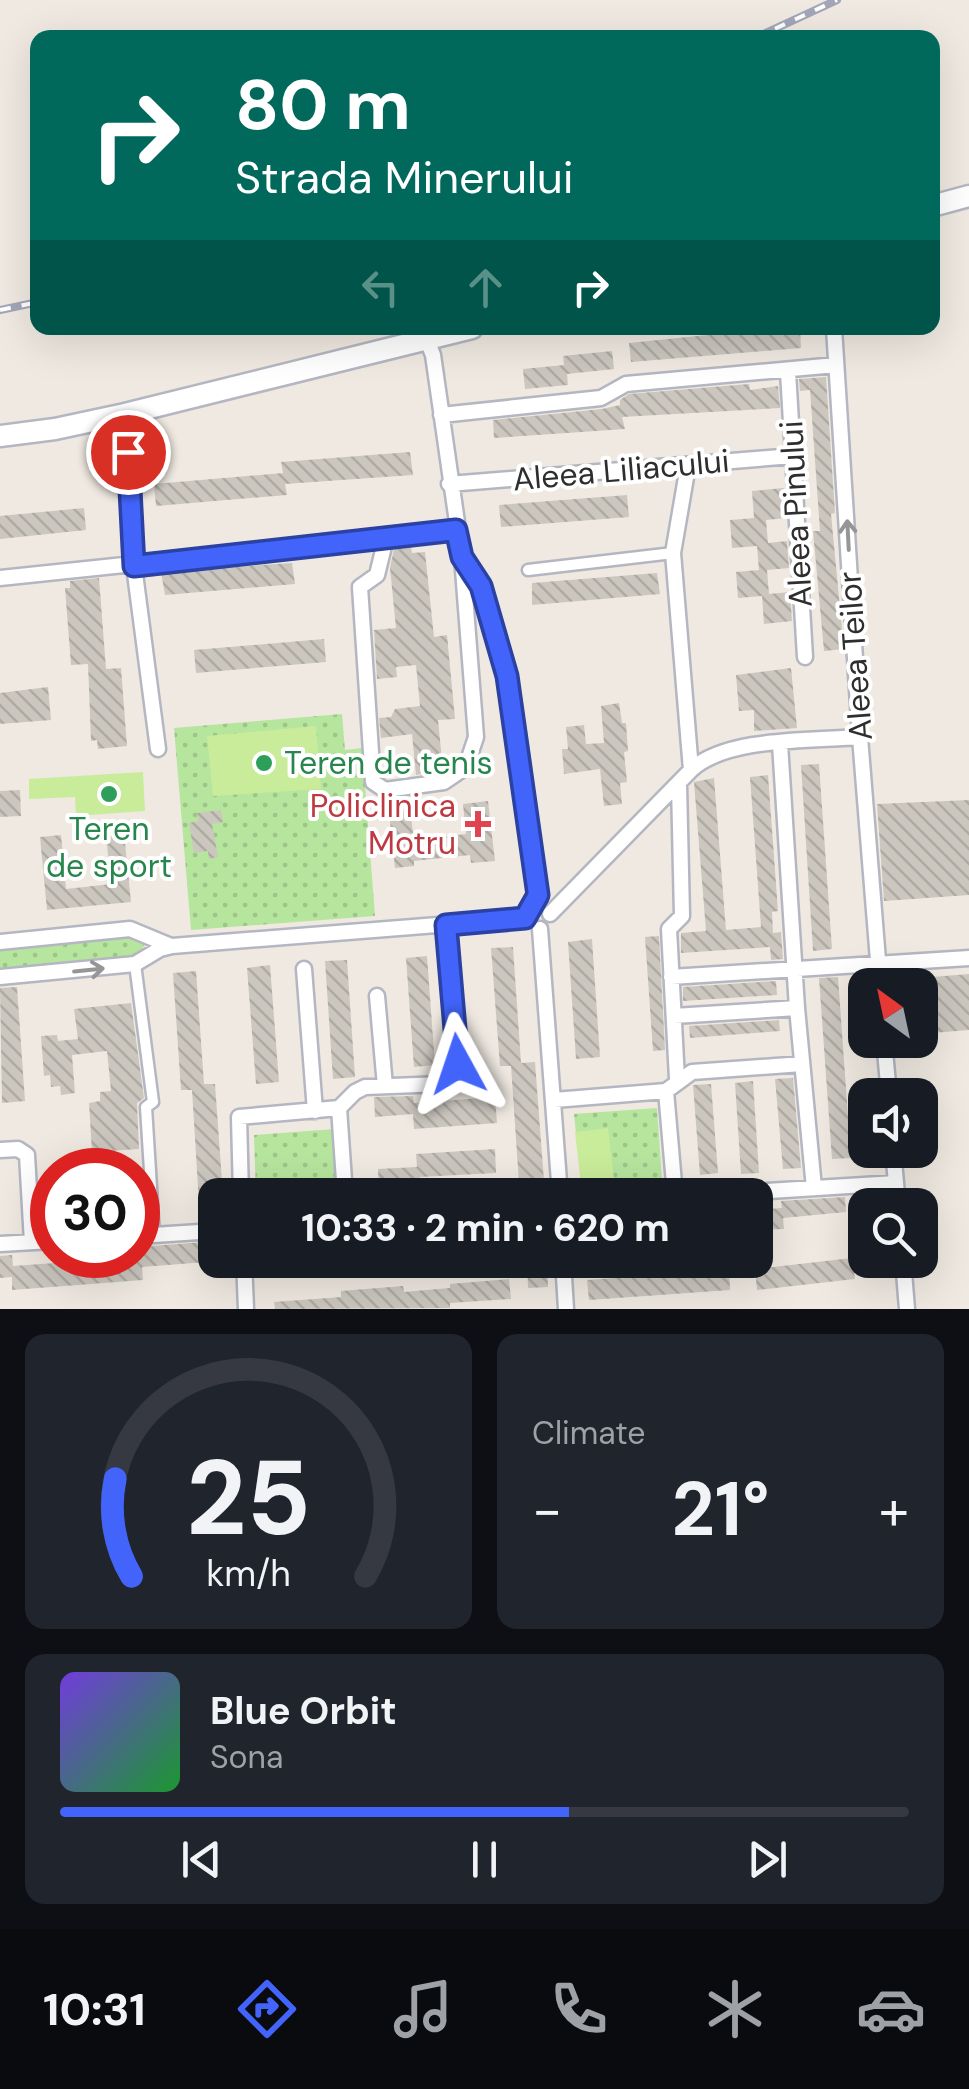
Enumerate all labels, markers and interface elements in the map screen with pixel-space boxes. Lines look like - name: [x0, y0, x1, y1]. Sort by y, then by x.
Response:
- text: 80 m: [235, 60, 411, 151]
- icon: right: [70, 70, 200, 200]
- text: Strada Minerului: [235, 148, 574, 207]
- icon: left: [353, 260, 408, 315]
- icon: ahead: [458, 260, 513, 315]
- icon: right: [563, 260, 618, 315]
- pin: [86, 410, 171, 495]
- street label: Aleea Pinului: [770, 420, 822, 608]
- icon: arrive: [101, 425, 156, 480]
- street label: Aleea Liliacului: [511, 440, 731, 500]
- one-way arrow: [838, 519, 857, 551]
- street label: Aleea Teilor: [828, 570, 882, 742]
- place label: Teren de tenis: [284, 742, 493, 784]
- marker: Teren de tenis: [253, 752, 275, 774]
- marker: Teren de sport: [98, 783, 120, 805]
- place label: Policlinica Motru: [310, 785, 456, 864]
- place label: Teren de sport: [46, 808, 172, 887]
- marker: Policlinica Motru: [465, 811, 491, 837]
- one-way arrow: [72, 960, 104, 979]
- north arrow: [848, 968, 938, 1058]
- map controls: [848, 968, 938, 1278]
- position arrow: [406, 1012, 510, 1116]
- button: sound: [848, 1078, 938, 1168]
- speed limit sign: 30: [30, 1148, 160, 1278]
- button: search: [848, 1188, 938, 1278]
- text: 10:33 · 2 min · 620 m: [301, 1203, 670, 1253]
- text: Climate: [532, 1412, 646, 1454]
- text: 25: [186, 1431, 311, 1566]
- text: 21°: [672, 1461, 769, 1558]
- text: −: [532, 1474, 562, 1546]
- text: +: [879, 1474, 909, 1546]
- text: km/h: [206, 1551, 291, 1597]
- text: Blue Orbit: [210, 1686, 397, 1736]
- text: Sona: [210, 1736, 283, 1778]
- icon: previous: [174, 1832, 229, 1887]
- icon: pause: [457, 1832, 512, 1887]
- icon: next: [740, 1832, 795, 1887]
- icon: directions: [232, 1974, 302, 2044]
- icon: music: [388, 1974, 458, 2044]
- icon: phone: [544, 1974, 614, 2044]
- icon: climate: [700, 1974, 770, 2044]
- icon: car: [856, 1974, 926, 2044]
- text: 10:31: [43, 1980, 146, 2039]

